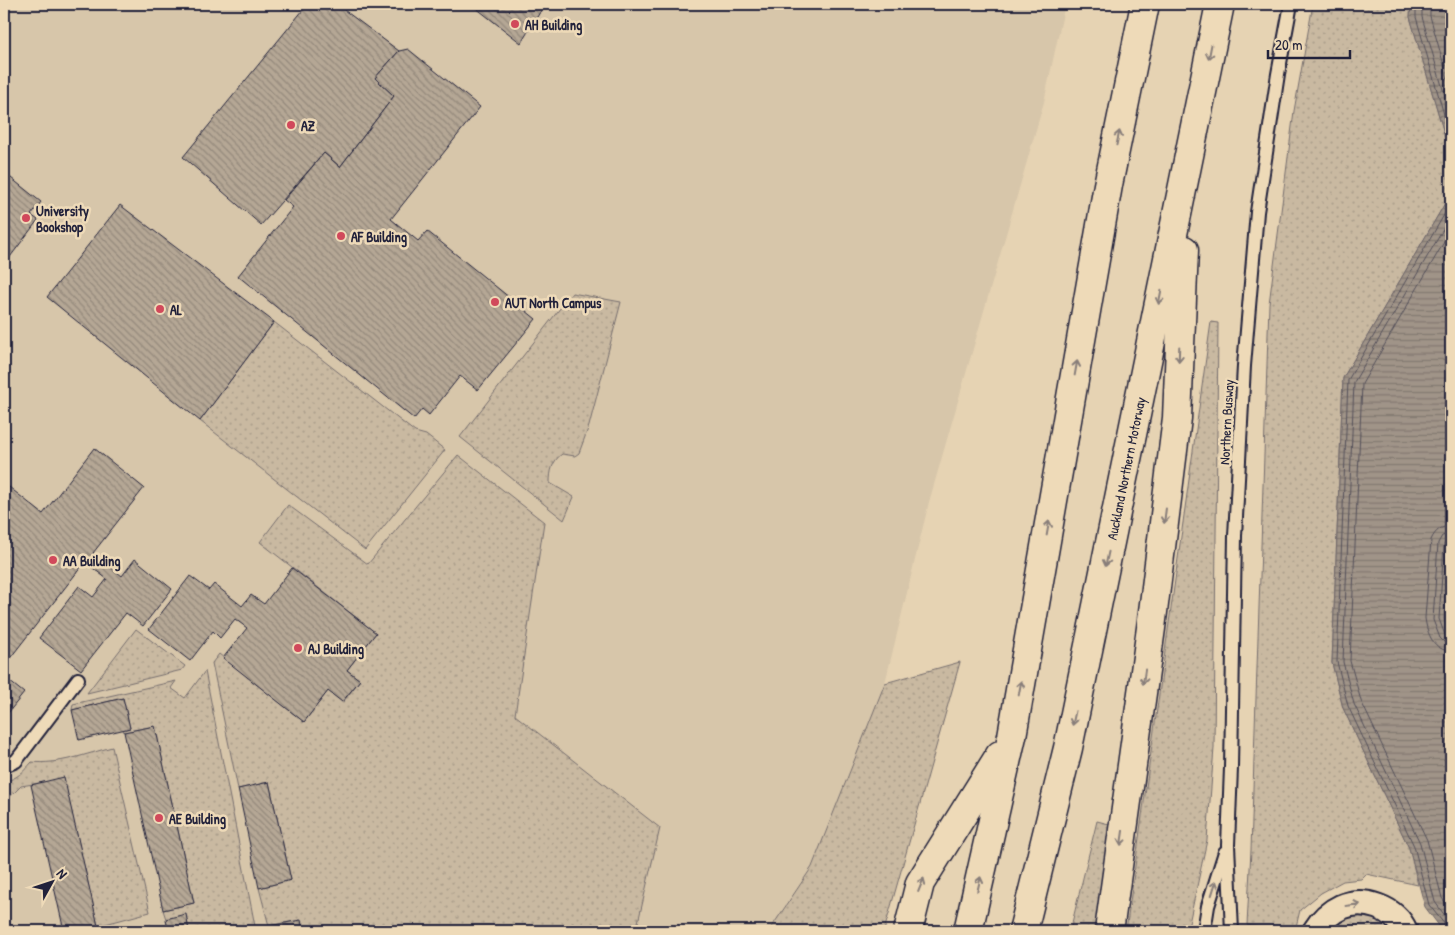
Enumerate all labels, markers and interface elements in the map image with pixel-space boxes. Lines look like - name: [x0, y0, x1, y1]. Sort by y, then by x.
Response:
- place label: AH Building: [525, 15, 582, 36]
- marker: AH Building: [509, 18, 521, 30]
- scale bar: [1268, 28, 1350, 60]
- text: 20 m: [1275, 34, 1302, 55]
- one-way arrow: [1205, 43, 1214, 59]
- place label: AZ: [301, 116, 316, 135]
- marker: AZ: [285, 119, 297, 131]
- one-way arrow: [1113, 130, 1123, 146]
- place label: University Bookshop: [36, 201, 89, 238]
- marker: University Bookshop: [20, 212, 32, 224]
- place label: AF Building: [351, 227, 407, 248]
- marker: AF Building: [335, 230, 347, 242]
- one-way arrow: [1155, 288, 1165, 304]
- place label: AUT North Campus: [505, 293, 602, 314]
- marker: AUT North Campus: [489, 296, 501, 308]
- place label: AL: [170, 300, 183, 319]
- marker: AL: [154, 303, 166, 315]
- one-way arrow: [1175, 346, 1184, 362]
- one-way arrow: [1071, 360, 1081, 376]
- street label: Northern Busway: [1214, 379, 1239, 465]
- street label: Auckland Northern Motorway: [1101, 395, 1150, 541]
- one-way arrow: [1160, 508, 1170, 524]
- one-way arrow: [1044, 520, 1054, 536]
- one-way arrow: [1102, 550, 1111, 566]
- place label: AA Building: [63, 551, 121, 572]
- marker: AA Building: [47, 554, 59, 566]
- place label: AJ Building: [308, 639, 364, 660]
- marker: AJ Building: [292, 642, 304, 654]
- one-way arrow: [1139, 669, 1149, 685]
- one-way arrow: [1016, 681, 1026, 697]
- one-way arrow: [1069, 709, 1079, 725]
- place label: AE Building: [169, 809, 226, 830]
- marker: AE Building: [153, 812, 165, 824]
- one-way arrow: [1117, 830, 1127, 846]
- north arrow: [28, 858, 78, 908]
- text: N: [53, 864, 72, 883]
- one-way arrow: [975, 876, 984, 892]
- one-way arrow: [917, 878, 927, 893]
- one-way arrow: [1210, 880, 1219, 896]
- one-way arrow: [1345, 900, 1361, 910]

